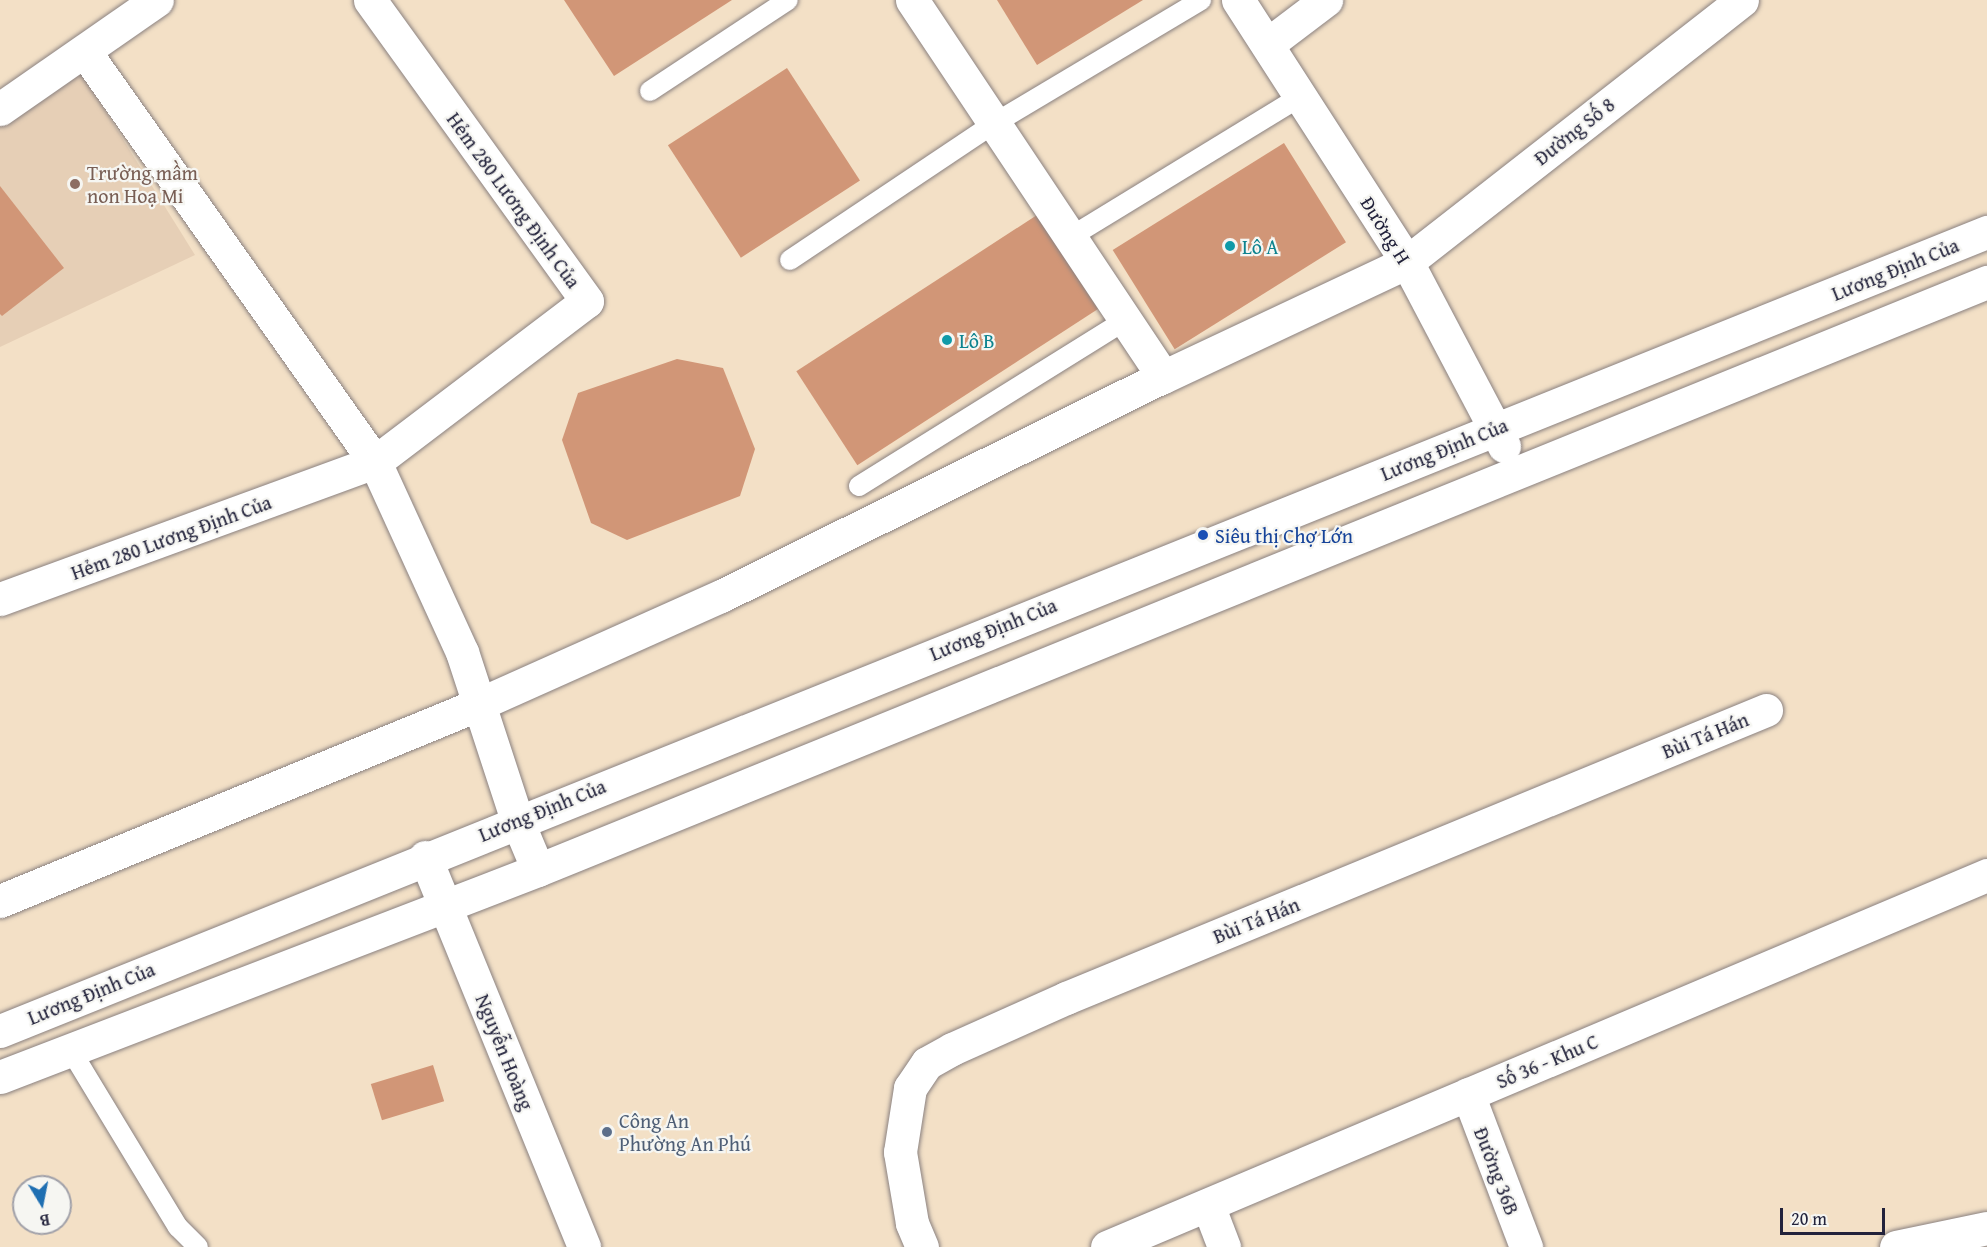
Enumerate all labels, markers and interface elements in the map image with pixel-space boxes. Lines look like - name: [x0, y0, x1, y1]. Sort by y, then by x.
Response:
- street label: Đường Số 8: [1529, 92, 1619, 170]
- street label: Hẻm 280 Lương Định Của: [442, 107, 586, 293]
- place label: Trường mầm non Hoạ Mi: [87, 160, 198, 207]
- marker: Trường mầm non Hoạ Mi: [68, 177, 82, 191]
- street label: Đường H: [1356, 192, 1416, 268]
- street label: Lương Định Của: [1828, 233, 1962, 305]
- place label: Lô A: [1242, 234, 1278, 258]
- marker: Lô A: [1223, 239, 1237, 253]
- place label: Lô B: [959, 328, 995, 352]
- marker: Lô B: [940, 333, 954, 347]
- street label: Lương Định Của: [1377, 413, 1511, 485]
- street label: Hẻm 280 Lương Định Của: [67, 490, 275, 584]
- place label: Siêu thị Chợ Lớn: [1215, 523, 1353, 547]
- marker: Siêu thị Chợ Lớn: [1196, 528, 1210, 542]
- street label: Lương Định Của: [926, 593, 1060, 665]
- street label: Bùi Tá Hán: [1658, 707, 1752, 763]
- street label: Lương Định Của: [475, 774, 609, 846]
- street label: Bùi Tá Hán: [1209, 892, 1303, 948]
- street label: Lương Định Của: [24, 957, 158, 1029]
- street label: Nguyễn Hoàng: [471, 991, 539, 1113]
- street label: Số 36 - Khu C: [1492, 1029, 1602, 1093]
- place label: Công An Phường An Phú: [619, 1108, 751, 1155]
- street label: Đường 36B: [1469, 1124, 1525, 1218]
- marker: Công An Phường An Phú: [600, 1125, 614, 1139]
- north arrow: [12, 1175, 72, 1235]
- scale bar: [1783, 1196, 1888, 1234]
- text: 20 m: [1791, 1205, 1827, 1232]
- text: B: [38, 1208, 52, 1233]

